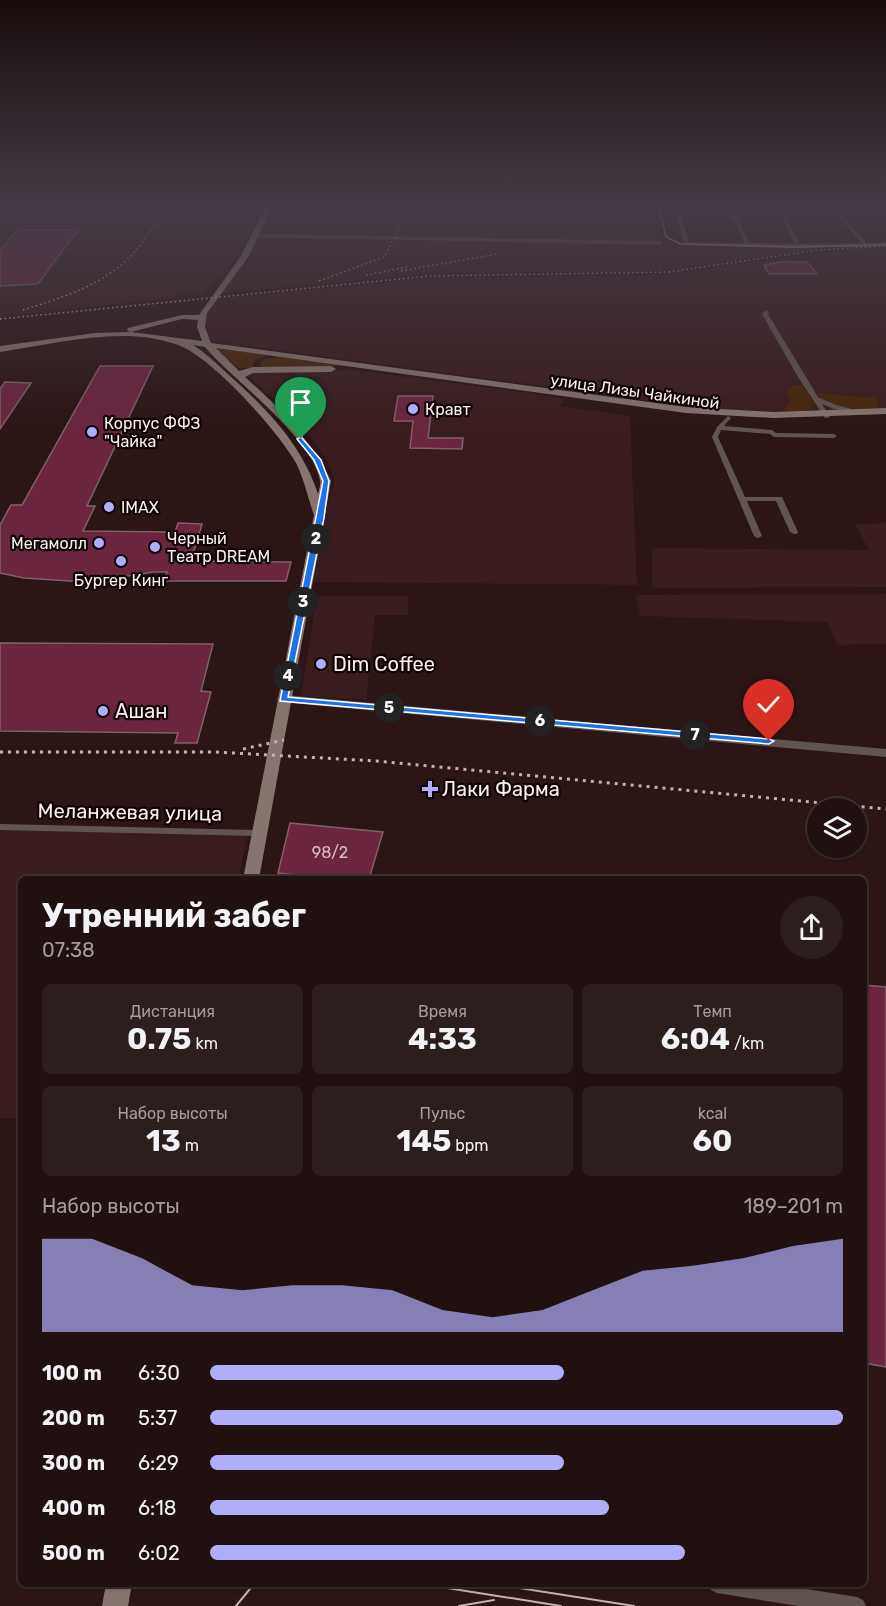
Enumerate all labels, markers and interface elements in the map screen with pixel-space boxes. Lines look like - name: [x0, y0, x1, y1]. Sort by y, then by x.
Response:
- street label: улица Лизы Чайкиной: [549, 370, 721, 413]
- pin: [275, 377, 326, 439]
- icon: arrive: [284, 386, 317, 419]
- place label: Кравт: [425, 400, 471, 419]
- marker: Кравт: [406, 402, 420, 416]
- place label: Корпус ФФЗ "Чайка": [104, 414, 201, 451]
- marker: Корпус ФФЗ "Чайка": [85, 425, 99, 439]
- place label: IMAX: [121, 498, 159, 517]
- marker: IMAX: [102, 500, 116, 514]
- pin: 2: [301, 524, 331, 554]
- place label: Черный Театр DREAM: [167, 529, 270, 566]
- text: 2: [311, 529, 321, 548]
- place label: Мегамолл: [11, 534, 87, 553]
- marker: Мегамолл: [92, 536, 106, 550]
- marker: Черный Театр DREAM: [148, 540, 162, 554]
- marker: Бургер Кинг: [114, 554, 128, 568]
- place label: Бургер Кинг: [74, 571, 168, 590]
- pin: 3: [288, 587, 318, 617]
- text: 3: [298, 592, 308, 611]
- place label: Dim Coffee: [333, 652, 435, 676]
- marker: Dim Coffee: [314, 657, 328, 671]
- pin: 4: [273, 661, 303, 691]
- text: 4: [283, 666, 293, 685]
- pin: [743, 679, 794, 741]
- icon: check: [752, 688, 785, 721]
- pin: 5: [374, 693, 404, 723]
- text: 5: [384, 698, 394, 717]
- place label: Ашан: [115, 699, 167, 723]
- marker: Ашан: [96, 704, 110, 718]
- pin: 6: [525, 706, 555, 736]
- text: 6: [535, 711, 545, 730]
- pin: 7: [680, 720, 710, 750]
- text: 7: [690, 725, 700, 744]
- place label: Лаки Фарма: [442, 777, 560, 801]
- marker: Лаки Фарма: [423, 782, 437, 796]
- street label: Меланжевая улица: [38, 798, 222, 826]
- map controls: [807, 798, 867, 858]
- button: layers: [807, 798, 867, 858]
- house number: 98/2: [312, 843, 348, 862]
- text: Утренний забег: [42, 896, 306, 935]
- button: share: [780, 896, 843, 959]
- text: 07:38: [42, 938, 95, 962]
- text: Дистанция: [130, 1002, 215, 1021]
- text: Время: [418, 1002, 467, 1021]
- text: Темп: [693, 1002, 732, 1021]
- text: 0.75: [127, 1021, 191, 1057]
- text: 4:33: [408, 1021, 477, 1057]
- text: 6:04: [661, 1021, 730, 1057]
- text: km: [191, 1034, 218, 1053]
- text: /km: [730, 1034, 764, 1053]
- text: Набор высоты: [117, 1104, 228, 1123]
- text: Пульс: [420, 1104, 465, 1123]
- text: kcal: [698, 1104, 727, 1123]
- text: 13: [146, 1123, 181, 1159]
- text: 145: [397, 1123, 451, 1159]
- text: 60: [693, 1123, 732, 1159]
- text: m: [181, 1136, 199, 1155]
- text: bpm: [451, 1136, 488, 1155]
- text: Набор высоты: [42, 1194, 180, 1218]
- text: 189–201 m: [744, 1194, 843, 1218]
- text: 100 m: [42, 1361, 102, 1385]
- text: 6:30: [138, 1361, 180, 1385]
- text: 200 m: [42, 1406, 105, 1430]
- text: 5:37: [138, 1406, 177, 1430]
- text: 300 m: [42, 1451, 105, 1475]
- text: 6:29: [138, 1451, 179, 1475]
- text: 400 m: [42, 1496, 105, 1520]
- text: 6:18: [138, 1496, 176, 1520]
- text: 500 m: [42, 1541, 105, 1565]
- text: 6:02: [138, 1541, 180, 1565]

